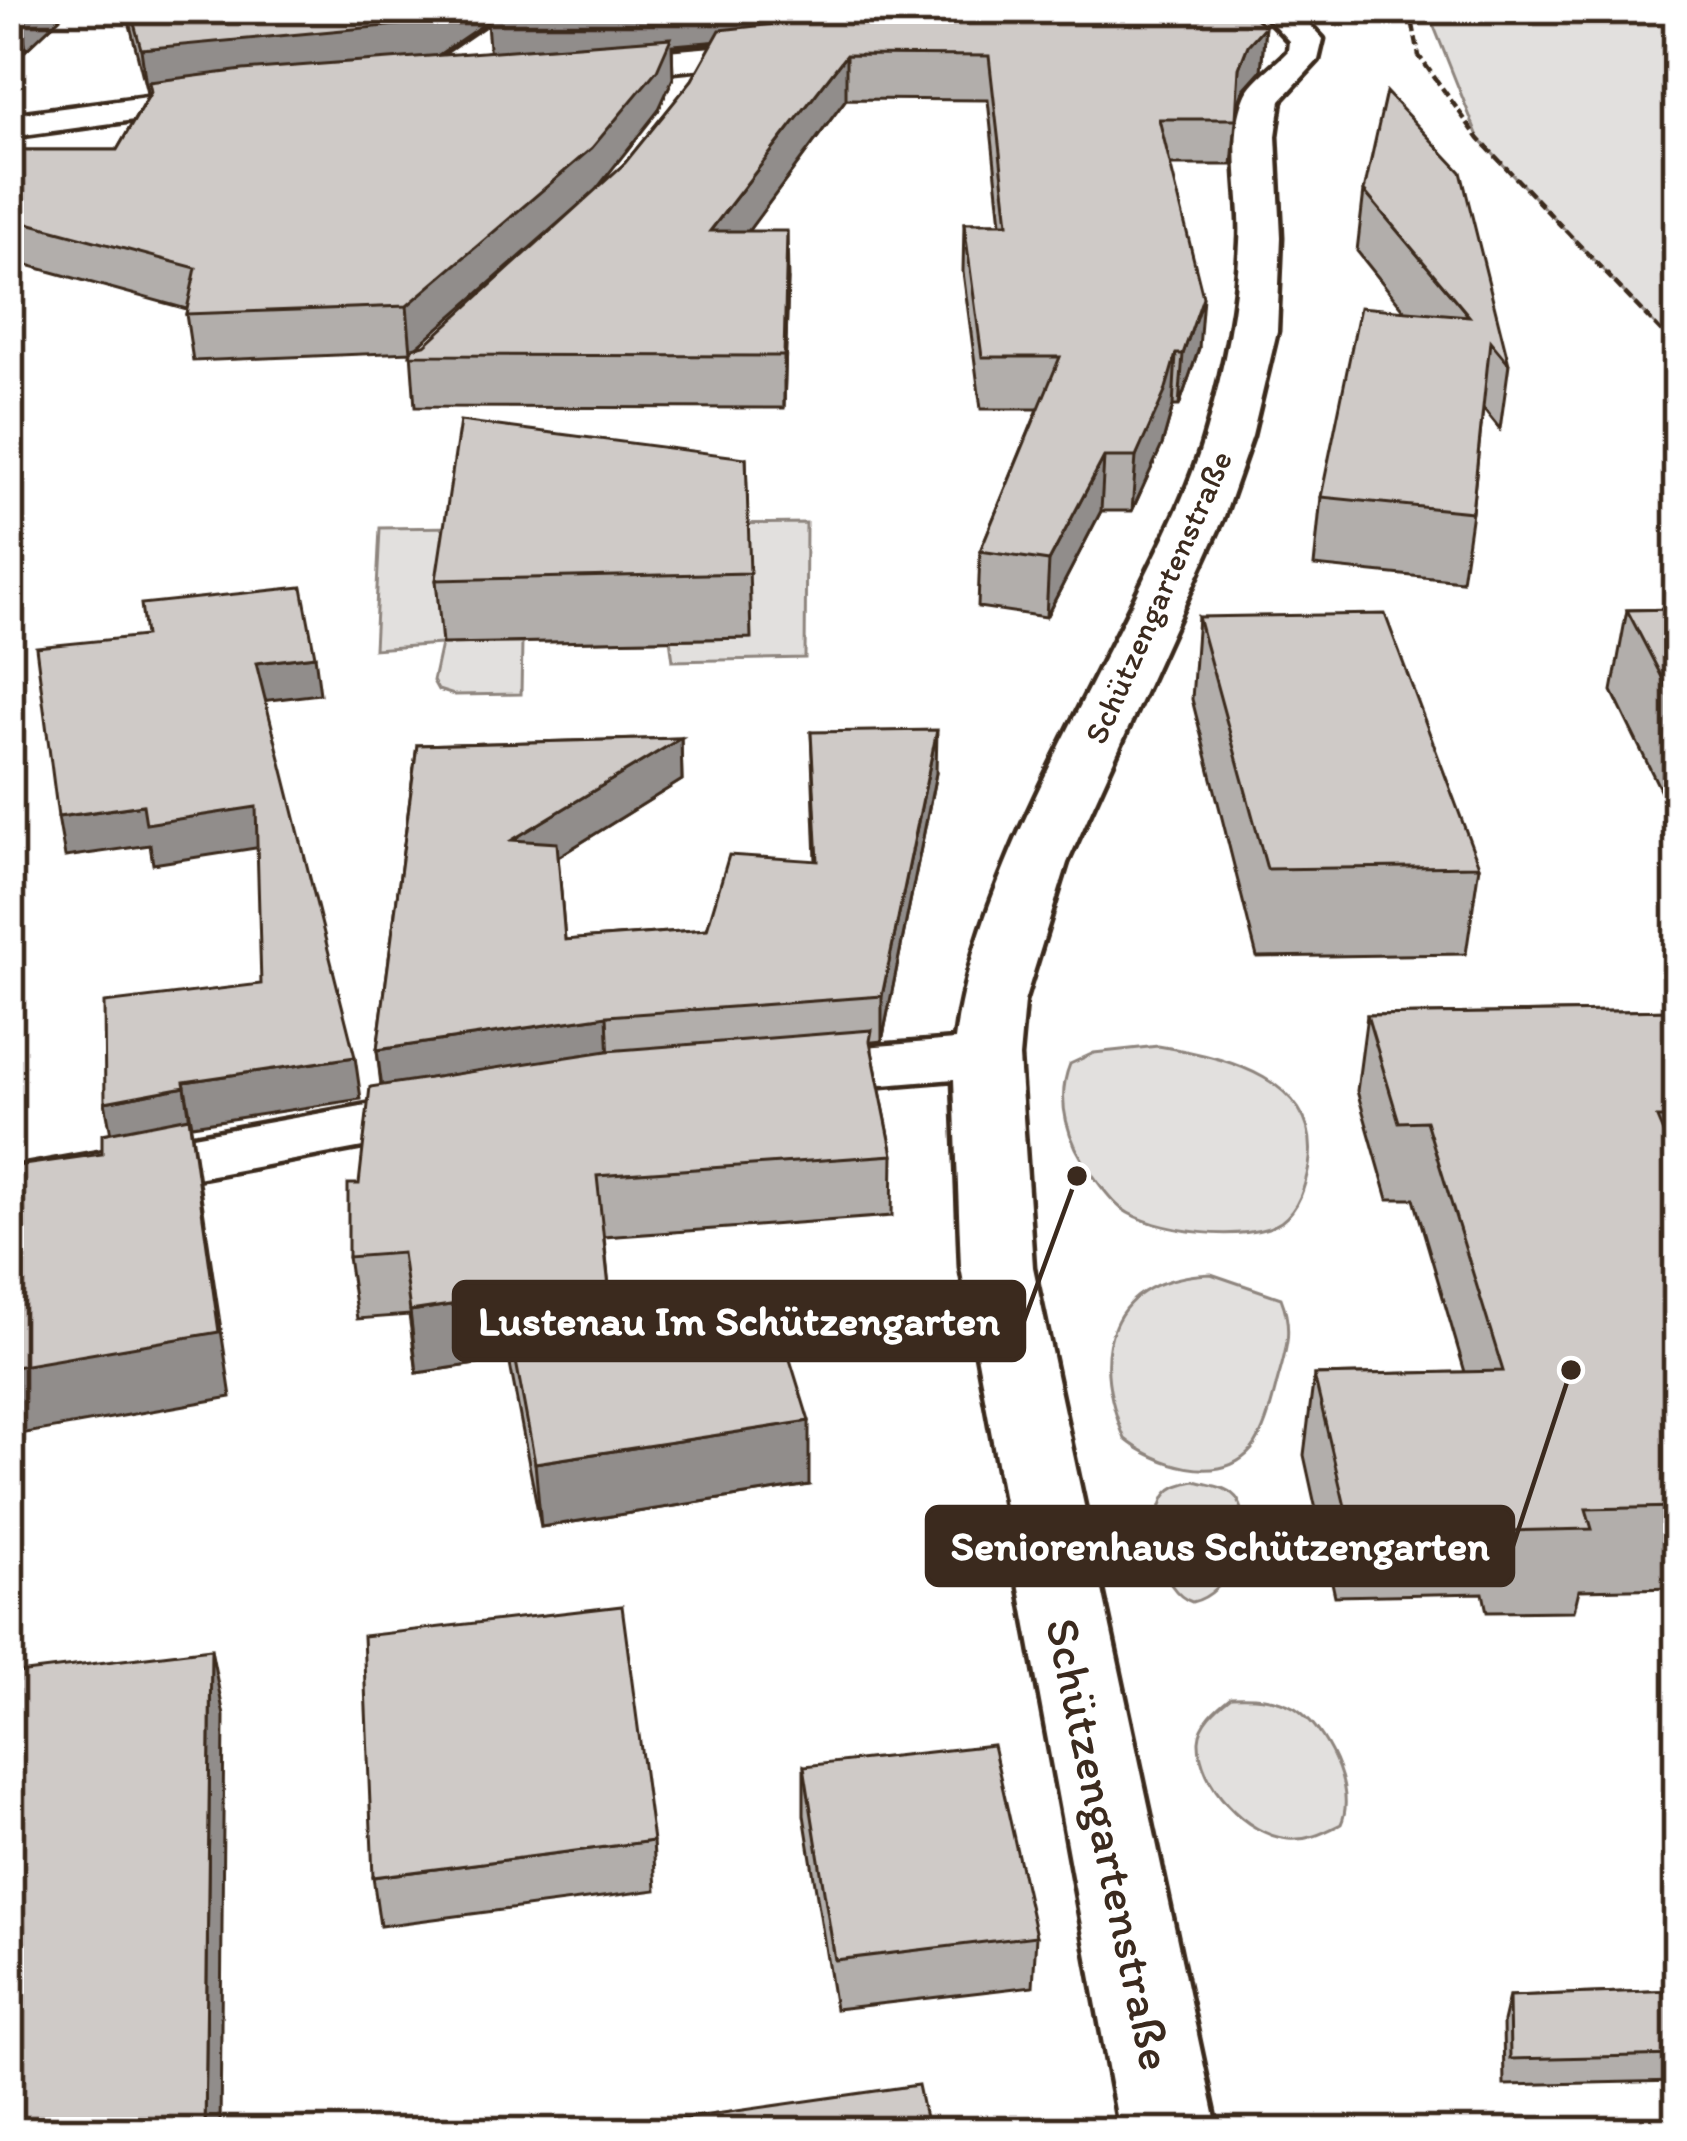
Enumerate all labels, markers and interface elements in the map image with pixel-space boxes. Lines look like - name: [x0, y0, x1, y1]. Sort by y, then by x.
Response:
- street label: Schützengartenstraße: [1076, 444, 1240, 750]
- callout: Lustenau Im Schützengarten: [454, 1282, 1024, 1360]
- text: Lustenau Im Schützengarten: [478, 1295, 1000, 1346]
- callout: Seniorenhaus Schützengarten: [927, 1507, 1513, 1585]
- text: Seniorenhaus Schützengarten: [950, 1520, 1490, 1571]
- street label: Schützengartenstraße: [1034, 1613, 1186, 2075]

